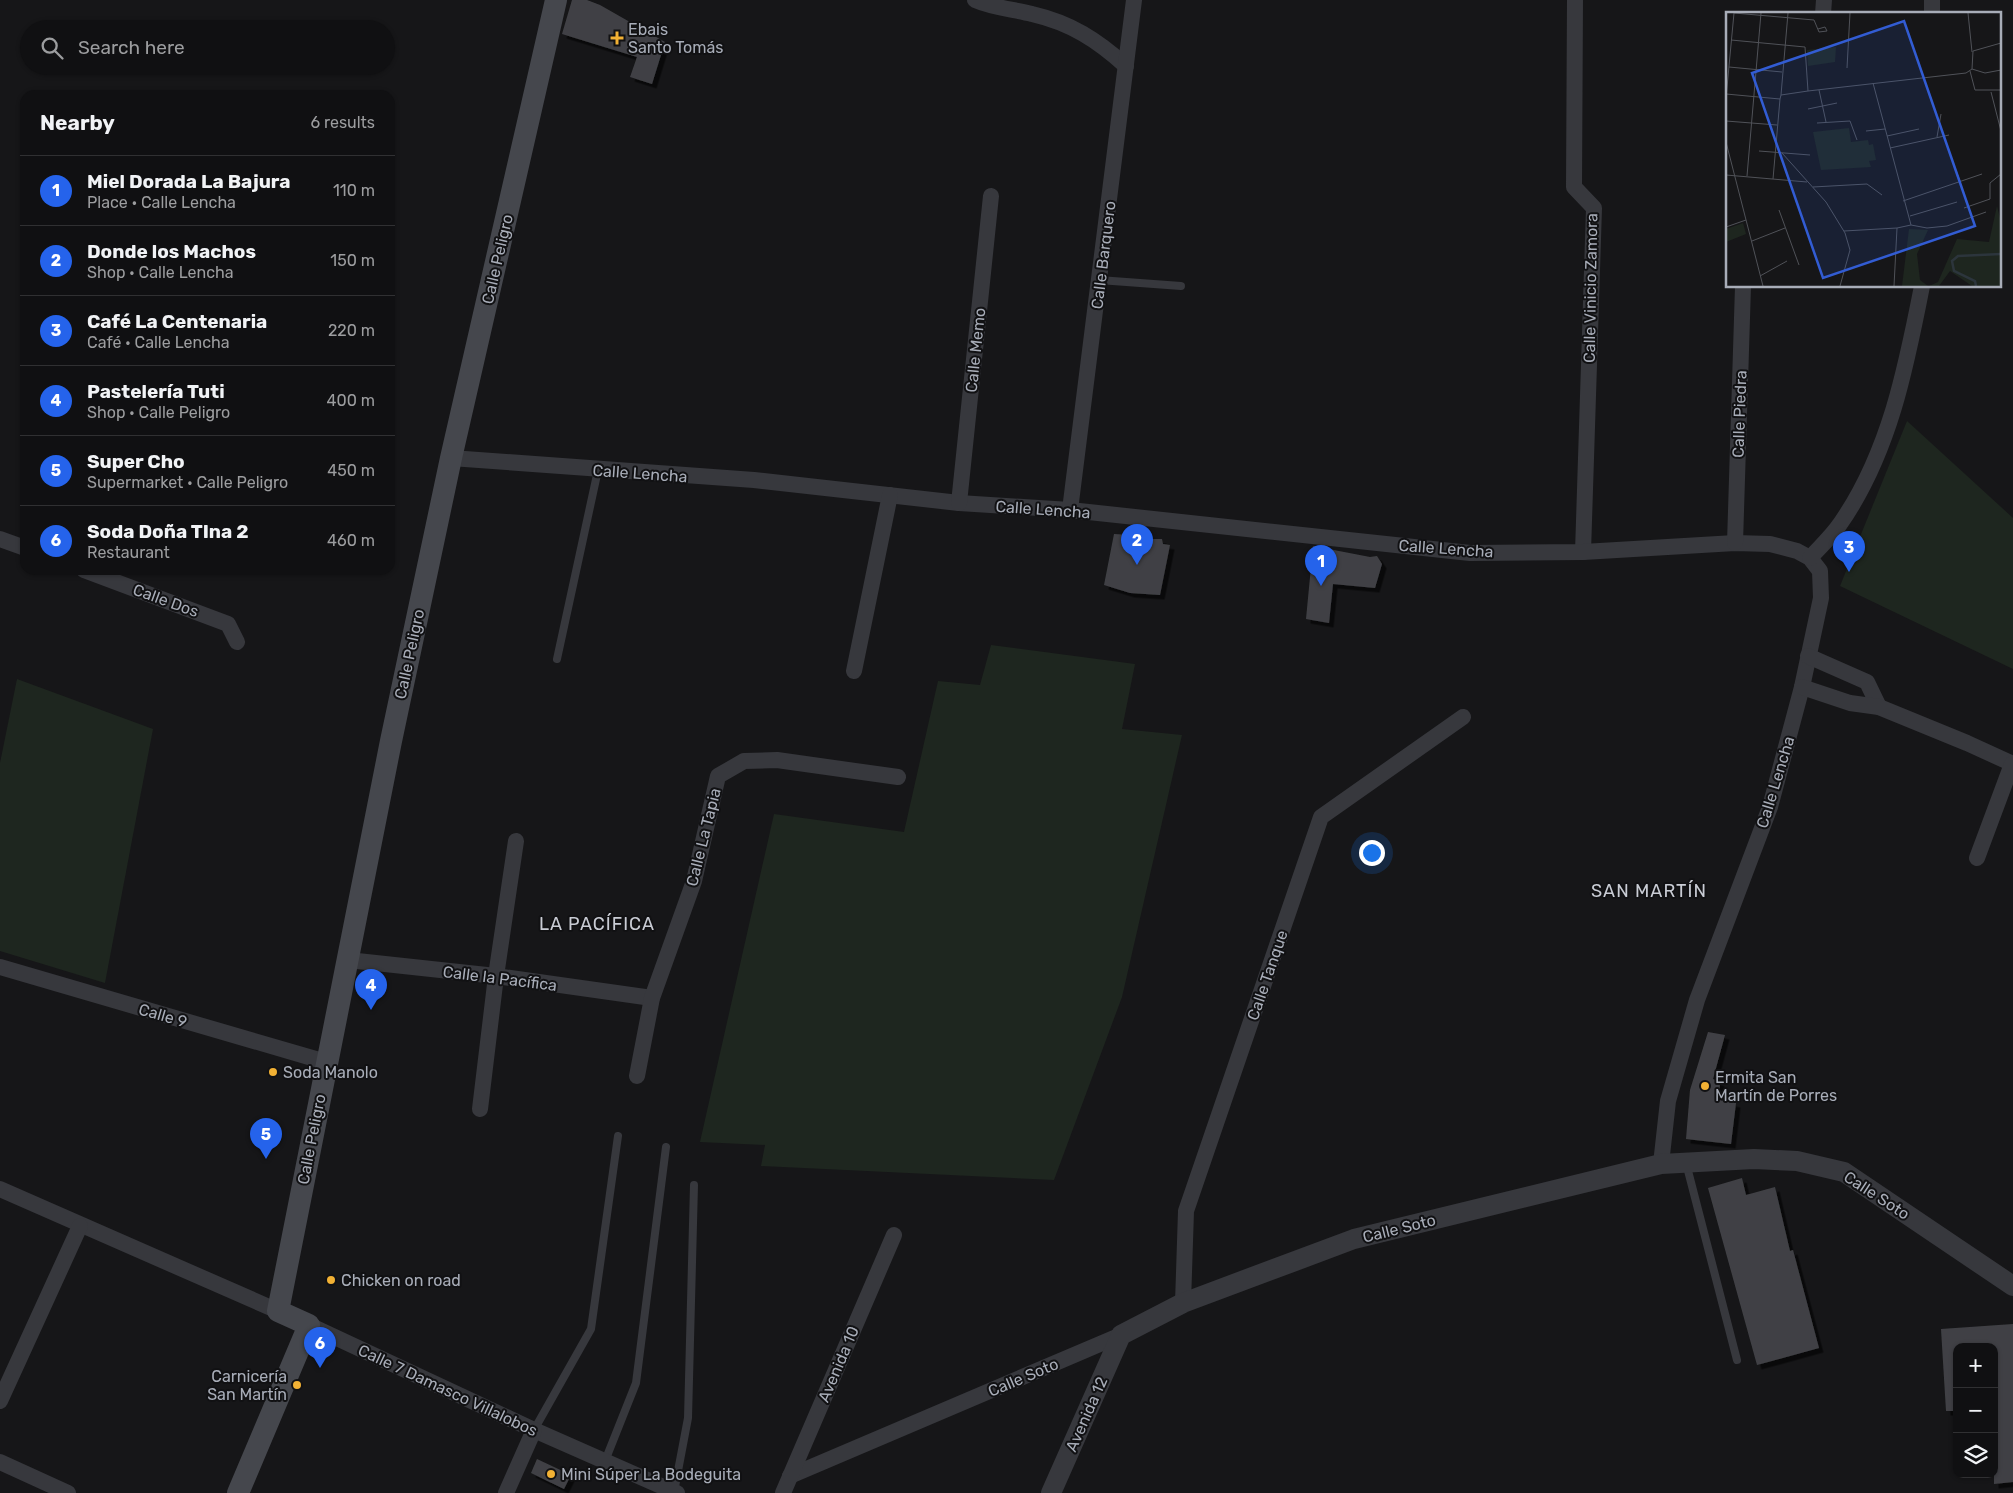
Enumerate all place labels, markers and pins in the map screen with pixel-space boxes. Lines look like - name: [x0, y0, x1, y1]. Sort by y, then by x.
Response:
- place label: Ebais Santo Tomás: [628, 20, 723, 57]
- marker: Ebais Santo Tomás: [610, 31, 624, 45]
- pin: 2: [1121, 524, 1153, 565]
- pin: 3: [1833, 531, 1865, 572]
- pin: 1: [1305, 545, 1337, 586]
- pin: 4: [355, 969, 387, 1010]
- place label: Soda Manolo: [283, 1063, 378, 1082]
- marker: Soda Manolo: [267, 1066, 279, 1078]
- place label: Ermita San Martín de Porres: [1715, 1068, 1837, 1105]
- marker: Ermita San Martín de Porres: [1699, 1080, 1711, 1092]
- pin: 5: [250, 1118, 282, 1159]
- place label: Chicken on road: [341, 1271, 461, 1290]
- marker: Chicken on road: [325, 1274, 337, 1286]
- pin: 6: [304, 1327, 336, 1368]
- place label: Carnicería San Martín: [207, 1367, 287, 1404]
- marker: Carnicería San Martín: [291, 1379, 303, 1391]
- place label: Mini Súper La Bodeguita: [561, 1465, 741, 1484]
- marker: Mini Súper La Bodeguita: [545, 1468, 557, 1480]

